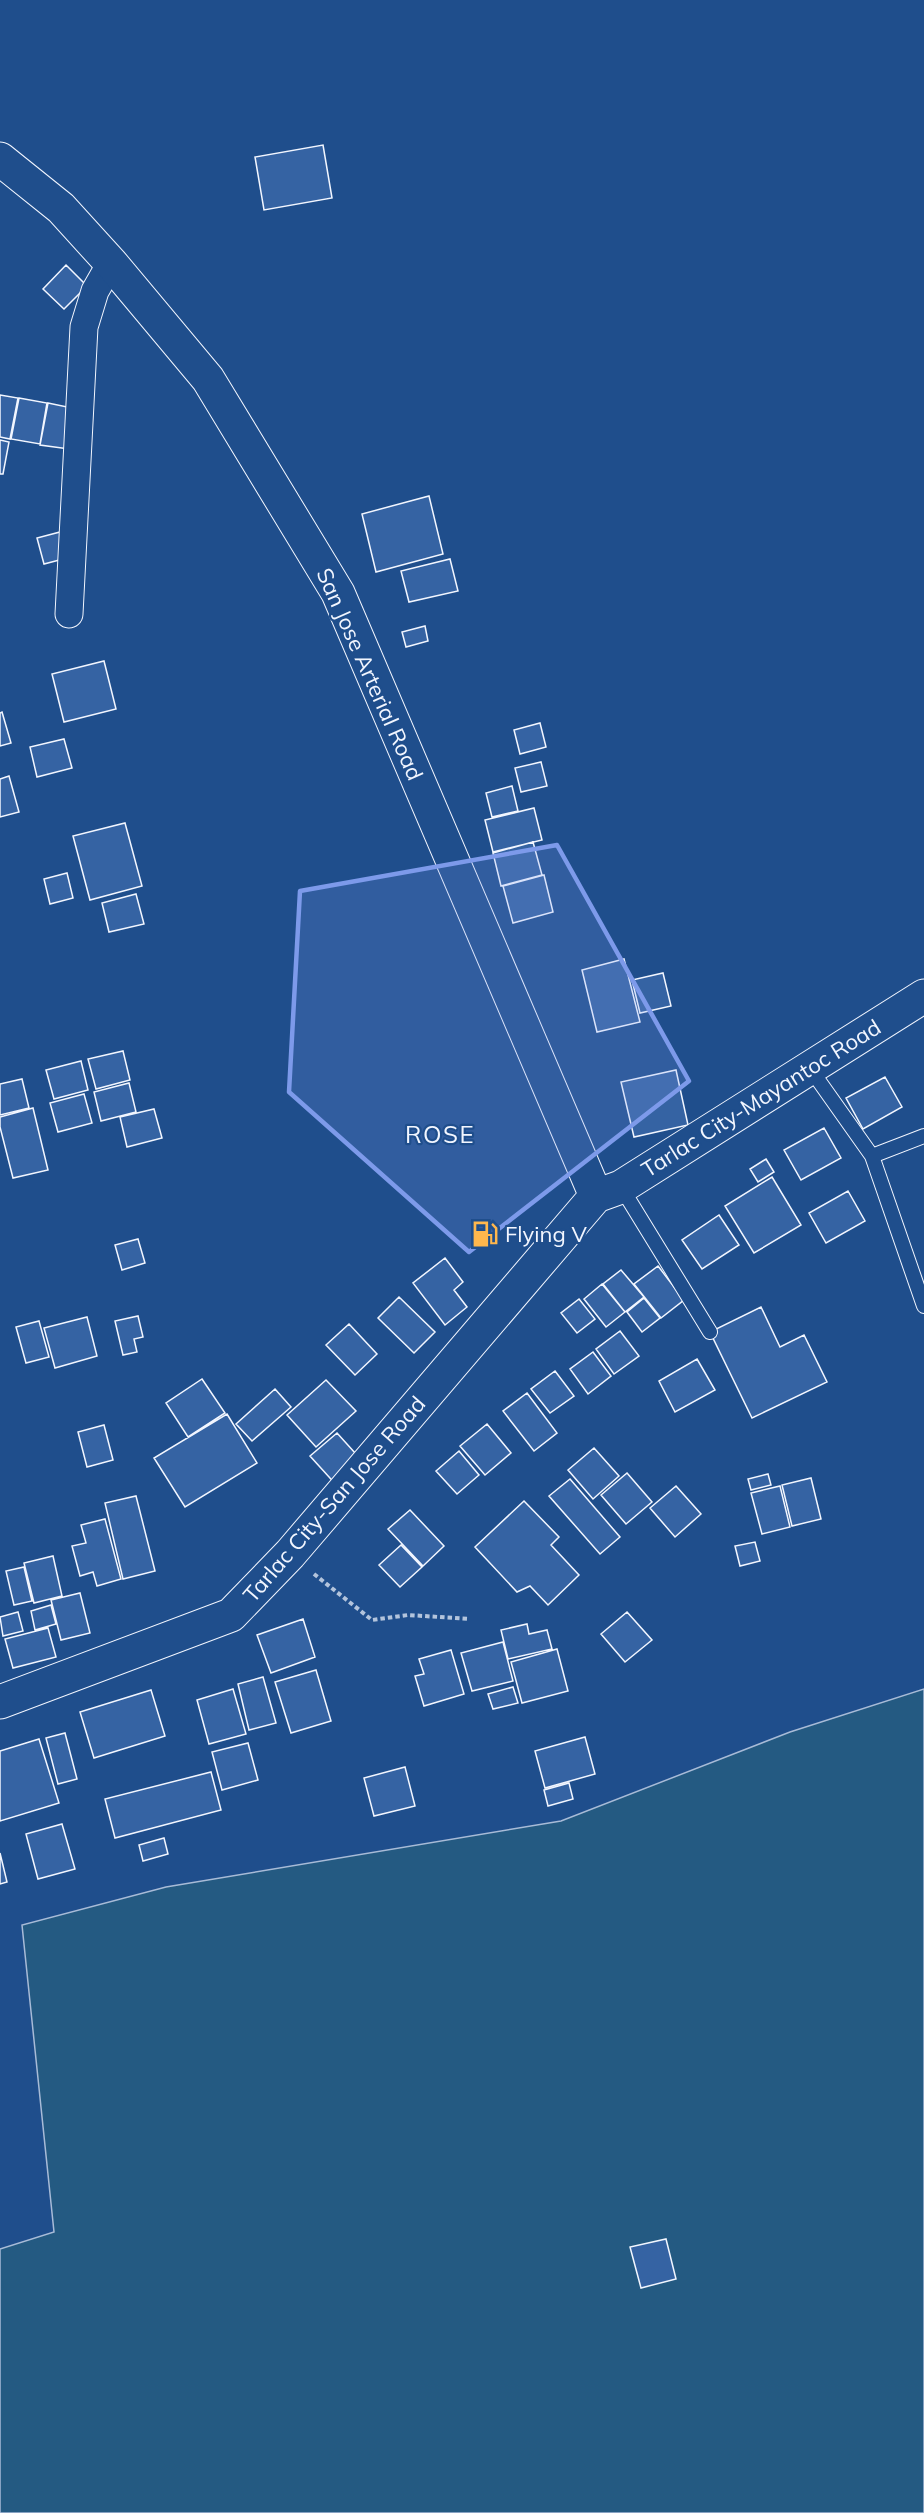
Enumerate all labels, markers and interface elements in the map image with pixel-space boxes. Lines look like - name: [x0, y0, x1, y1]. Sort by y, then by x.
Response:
- street label: San Jose Arterial Road: [311, 563, 429, 785]
- street label: Tarlac City-Mayantoc Road: [636, 1013, 886, 1183]
- district label: ROSE: [405, 1119, 475, 1149]
- fuel station icon: Flying V: [470, 1219, 500, 1249]
- place label: Flying V: [505, 1220, 587, 1248]
- street label: Tarlac City-San Jose Road: [237, 1390, 431, 1608]

